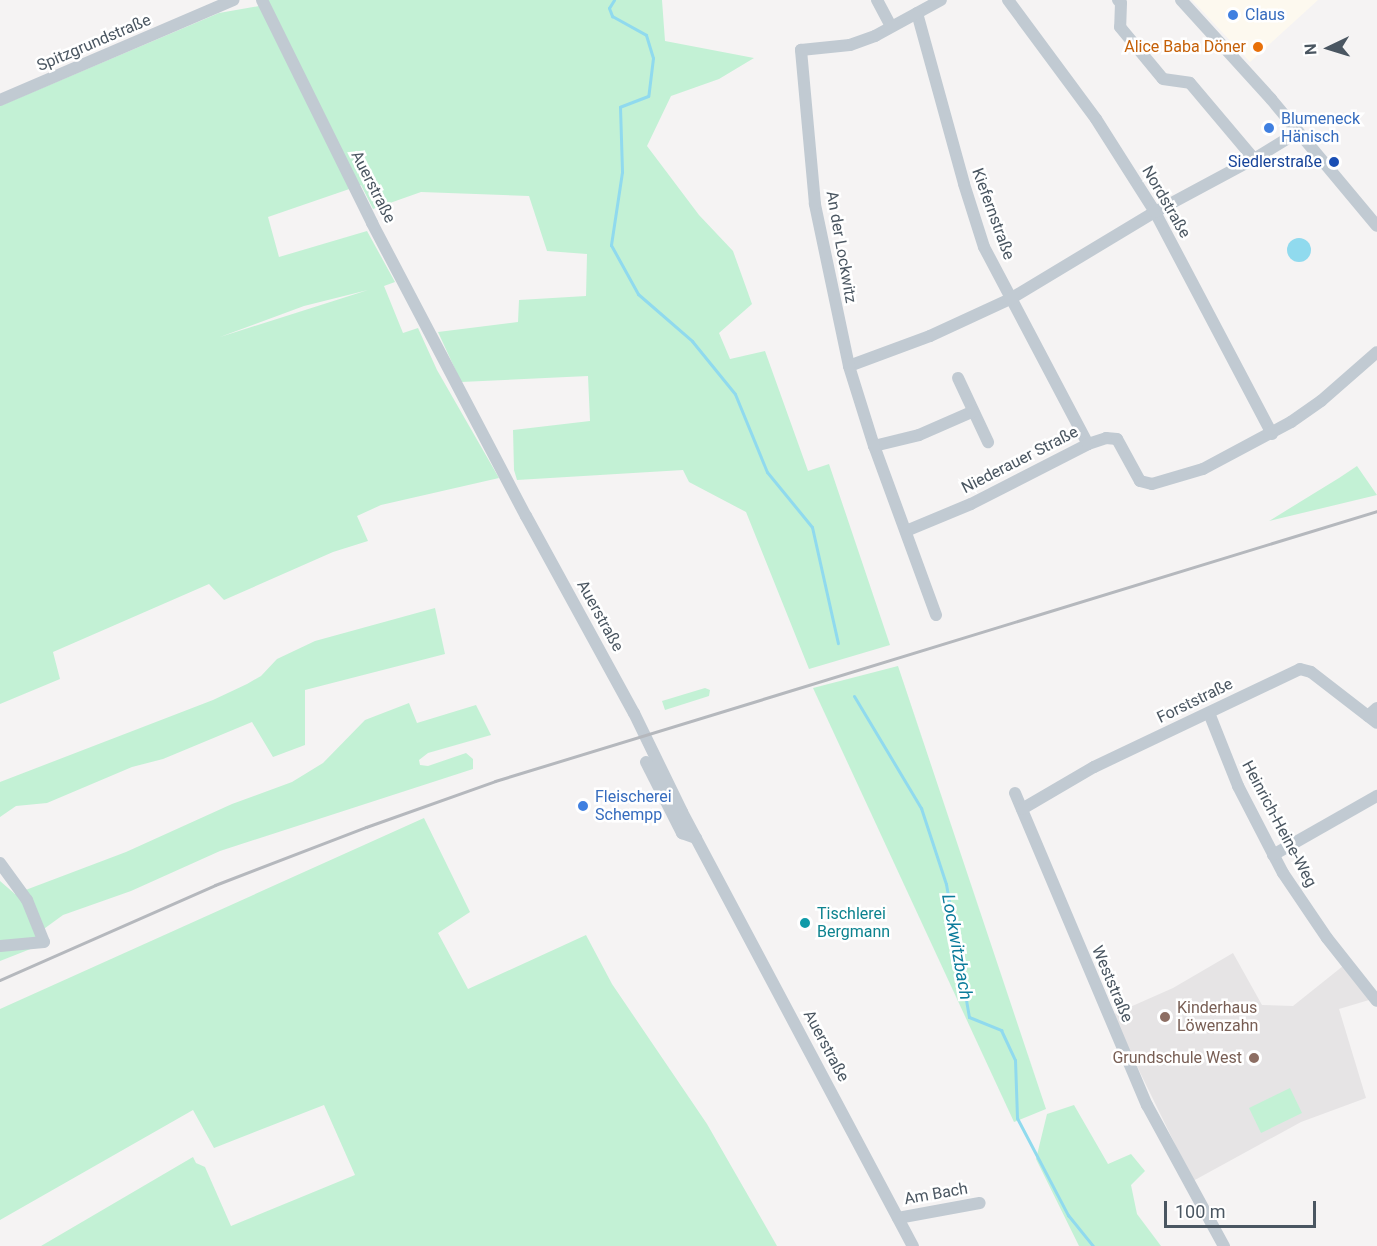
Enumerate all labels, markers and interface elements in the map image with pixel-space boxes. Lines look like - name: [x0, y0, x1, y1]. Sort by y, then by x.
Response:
- place label: Claus: [1245, 5, 1285, 25]
- marker: Claus: [1226, 8, 1240, 22]
- street label: Spitzgrundstraße: [34, 10, 154, 76]
- north arrow: [1299, 18, 1359, 78]
- place label: Alice Baba Döner: [1124, 37, 1246, 57]
- marker: Alice Baba Döner: [1251, 40, 1265, 54]
- text: N: [1301, 43, 1320, 56]
- place label: Blumeneck Hänisch: [1281, 109, 1360, 147]
- marker: Blumeneck Hänisch: [1262, 121, 1276, 135]
- street label: Auerstraße: [347, 148, 399, 226]
- place label: Siedlerstraße: [1228, 152, 1322, 172]
- marker: Siedlerstraße: [1327, 155, 1341, 169]
- street label: Nordstraße: [1138, 162, 1194, 242]
- street label: Kiefernstraße: [968, 166, 1018, 262]
- street label: An der Lockwitz: [822, 189, 860, 305]
- street label: Niederauer Straße: [958, 422, 1082, 498]
- street label: Auerstraße: [573, 577, 627, 655]
- street label: Forststraße: [1154, 674, 1236, 728]
- street label: Heinrich-Heine-Weg: [1238, 757, 1320, 891]
- place label: Fleischerei Schempp: [595, 787, 672, 825]
- marker: Fleischerei Schempp: [576, 799, 590, 813]
- water label: Lockwitzbach: [937, 892, 977, 1002]
- place label: Tischlerei Bergmann: [817, 904, 890, 942]
- marker: Tischlerei Bergmann: [798, 916, 812, 930]
- street label: Weststraße: [1087, 943, 1137, 1025]
- place label: Kinderhaus Löwenzahn: [1177, 998, 1258, 1036]
- street label: Auerstraße: [799, 1007, 853, 1085]
- marker: Kinderhaus Löwenzahn: [1158, 1010, 1172, 1024]
- place label: Grundschule West: [1112, 1048, 1242, 1068]
- marker: Grundschule West: [1247, 1051, 1261, 1065]
- street label: Am Bach: [903, 1179, 969, 1209]
- scale bar: [1167, 1189, 1318, 1227]
- text: 100 m: [1175, 1201, 1226, 1222]

